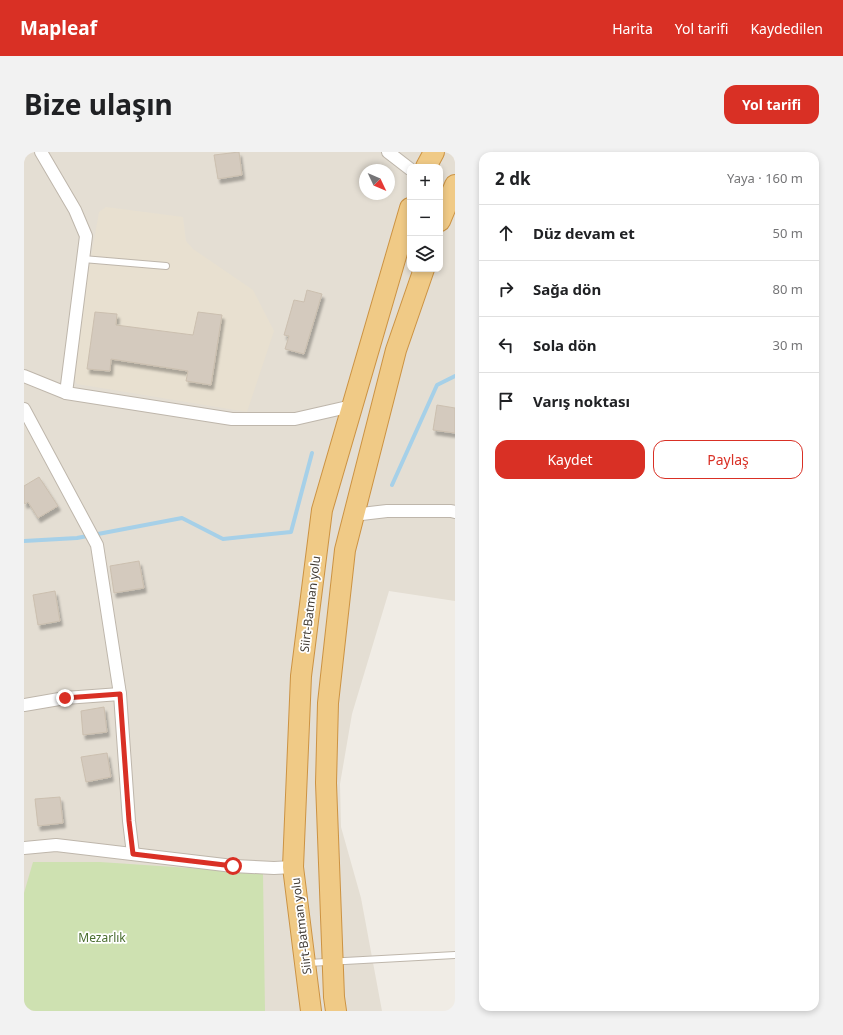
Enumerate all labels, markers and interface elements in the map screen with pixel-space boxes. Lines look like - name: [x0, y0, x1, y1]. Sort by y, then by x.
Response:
- text: Mapleaf: [20, 15, 97, 41]
- text: Harita: [612, 19, 653, 38]
- text: Yol tarifi: [675, 19, 728, 38]
- text: Kaydedilen: [750, 19, 823, 38]
- text: Bize ulaşın: [24, 85, 173, 123]
- button: Yol tarifi: [724, 85, 819, 124]
- north arrow: [359, 164, 395, 200]
- map controls: [407, 164, 443, 272]
- button: +: [407, 164, 443, 200]
- text: 2 dk: [495, 167, 530, 190]
- text: Yaya · 160 m: [727, 169, 803, 187]
- button: −: [407, 200, 443, 236]
- icon: ahead: [495, 222, 517, 244]
- text: Düz devam et: [533, 223, 635, 243]
- text: 50 m: [773, 224, 803, 242]
- button: layers: [407, 236, 443, 272]
- icon: right: [495, 278, 517, 300]
- text: Sağa dön: [533, 279, 601, 299]
- text: 80 m: [773, 280, 803, 298]
- icon: left: [495, 334, 517, 356]
- text: Sola dön: [533, 335, 597, 355]
- text: 30 m: [773, 336, 803, 354]
- icon: arrive: [495, 390, 517, 412]
- text: Varış noktası: [533, 391, 630, 411]
- button: Kaydet: [495, 440, 645, 479]
- button: Paylaş: [653, 440, 803, 479]
- street label: Siirt-Batman yolu: [296, 555, 324, 653]
- route end: [56, 689, 74, 707]
- route start: [224, 857, 242, 875]
- street label: Siirt-Batman yolu: [287, 877, 315, 975]
- park label: Mezarlık: [78, 929, 126, 946]

